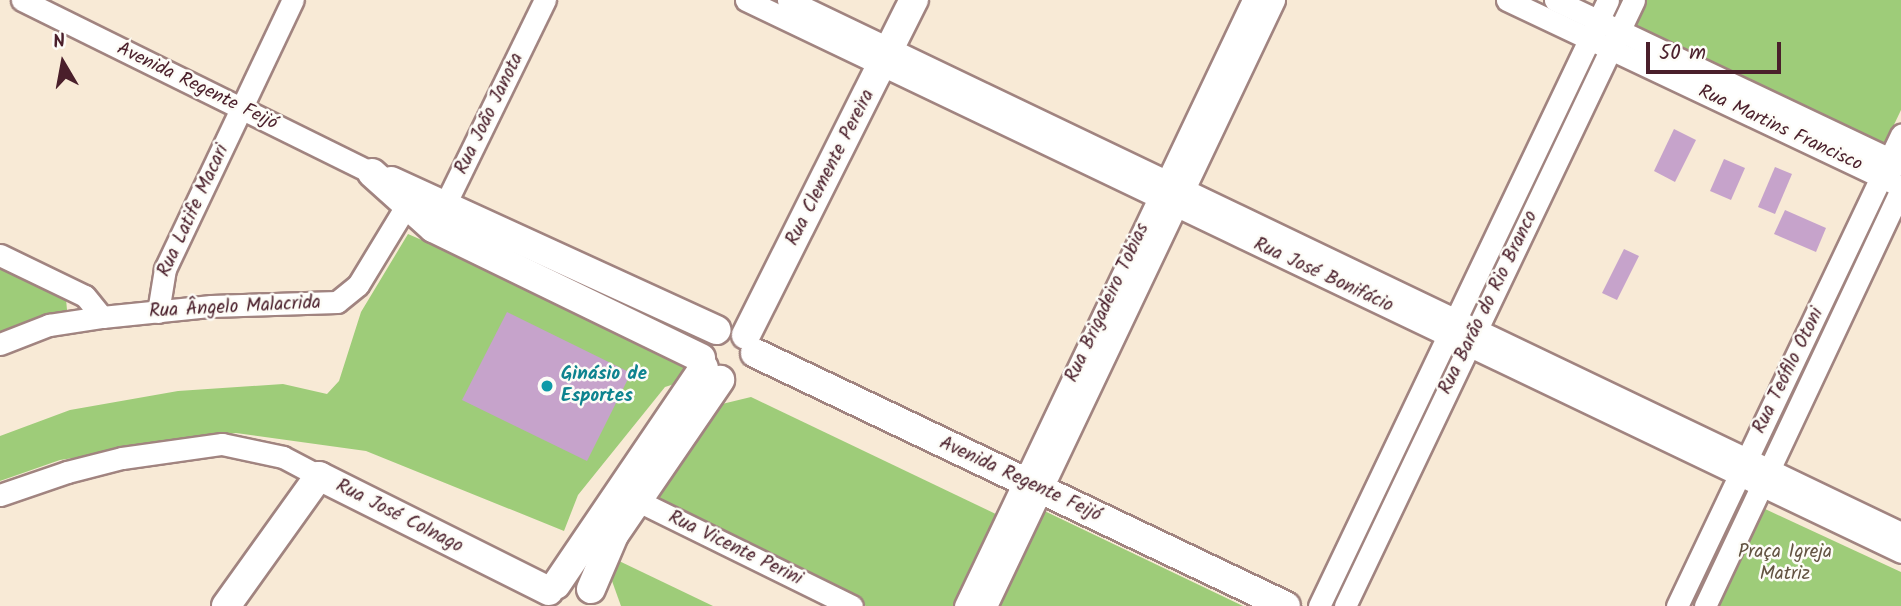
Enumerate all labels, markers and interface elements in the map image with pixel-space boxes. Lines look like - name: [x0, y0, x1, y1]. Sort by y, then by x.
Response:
- text: N: [51, 27, 68, 58]
- north arrow: [28, 28, 98, 98]
- scale bar: [1649, 28, 1784, 72]
- text: 50 m: [1659, 37, 1706, 70]
- street label: Avenida Regente Feijó: [113, 38, 281, 136]
- street label: Rua João Janota: [451, 50, 529, 178]
- street label: Rua Martins Francisco: [1694, 81, 1866, 177]
- street label: Rua Clemente Pereira: [782, 86, 880, 250]
- street label: Rua Latife Macari: [153, 141, 235, 281]
- street label: Rua Barão do Rio Branco: [1435, 208, 1543, 398]
- street label: Rua Brigadeiro Tobias: [1061, 220, 1155, 386]
- street label: Rua José Bonifácio: [1250, 234, 1396, 318]
- street label: Rua Ângelo Malacrida: [149, 292, 321, 324]
- street label: Rua Teófilo Otoni: [1749, 304, 1829, 438]
- place label: Ginásio de Esportes: [561, 364, 647, 408]
- marker: Ginásio de Esportes: [539, 378, 555, 394]
- street label: Avenida Regente Feijó: [935, 432, 1105, 528]
- street label: Rua José Colnago: [332, 475, 466, 559]
- street label: Rua Vicente Perini: [664, 507, 806, 591]
- park label: Praça Igreja Matriz: [1738, 542, 1832, 586]

